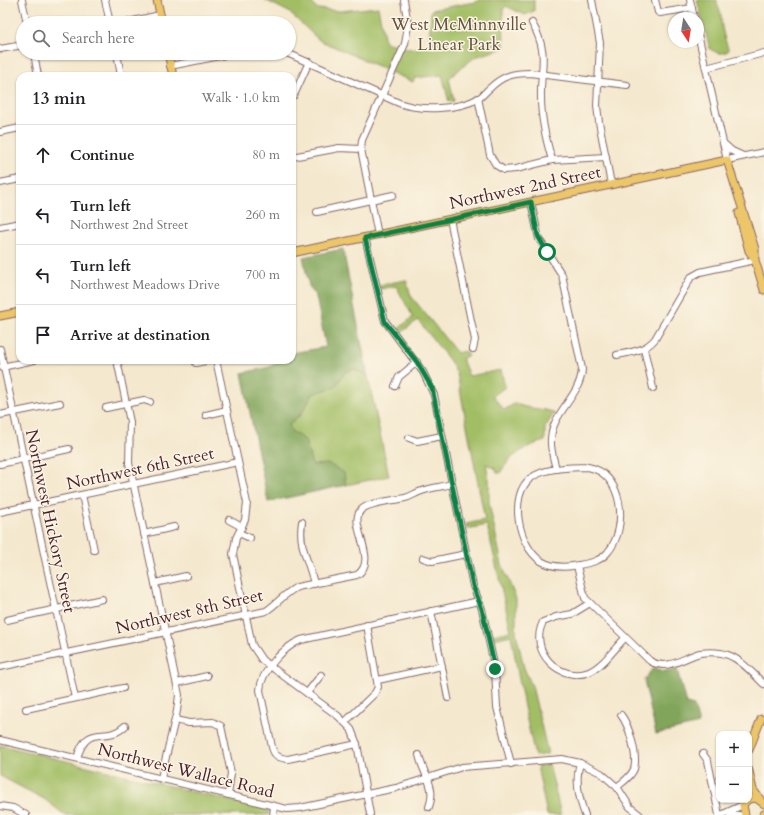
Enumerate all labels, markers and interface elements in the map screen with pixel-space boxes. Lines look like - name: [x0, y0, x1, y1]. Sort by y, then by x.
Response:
- north arrow: [668, 12, 704, 48]
- park label: West McMinnville Linear Park: [390, 13, 527, 56]
- search box: [16, 16, 296, 60]
- icon: search: [30, 27, 52, 49]
- text: Search here: [62, 28, 135, 48]
- text: 13 min: [32, 87, 86, 110]
- text: Walk · 1.0 km: [201, 89, 280, 107]
- icon: ahead: [32, 144, 54, 166]
- text: Continue: [70, 145, 135, 165]
- text: 80 m: [252, 146, 280, 164]
- street label: Northwest 2nd Street: [447, 160, 604, 215]
- text: Turn left: [70, 196, 131, 216]
- icon: left: [32, 204, 54, 226]
- text: 260 m: [246, 206, 280, 224]
- text: Northwest 2nd Street: [70, 216, 188, 234]
- route start: [538, 243, 556, 261]
- text: Turn left: [70, 256, 131, 276]
- icon: left: [32, 264, 54, 286]
- text: 700 m: [246, 266, 280, 284]
- text: Northwest Meadows Drive: [70, 276, 220, 294]
- icon: arrive: [32, 324, 54, 346]
- text: Arrive at destination: [70, 325, 210, 345]
- street label: Northwest Hickory Street: [20, 427, 81, 616]
- street label: Northwest 6th Street: [64, 441, 217, 495]
- street label: Northwest 8th Street: [113, 583, 266, 640]
- route end: [486, 660, 504, 678]
- map controls: [716, 731, 752, 803]
- button: +: [716, 731, 752, 767]
- street label: Northwest Wallace Road: [95, 737, 277, 804]
- button: −: [716, 767, 752, 803]

